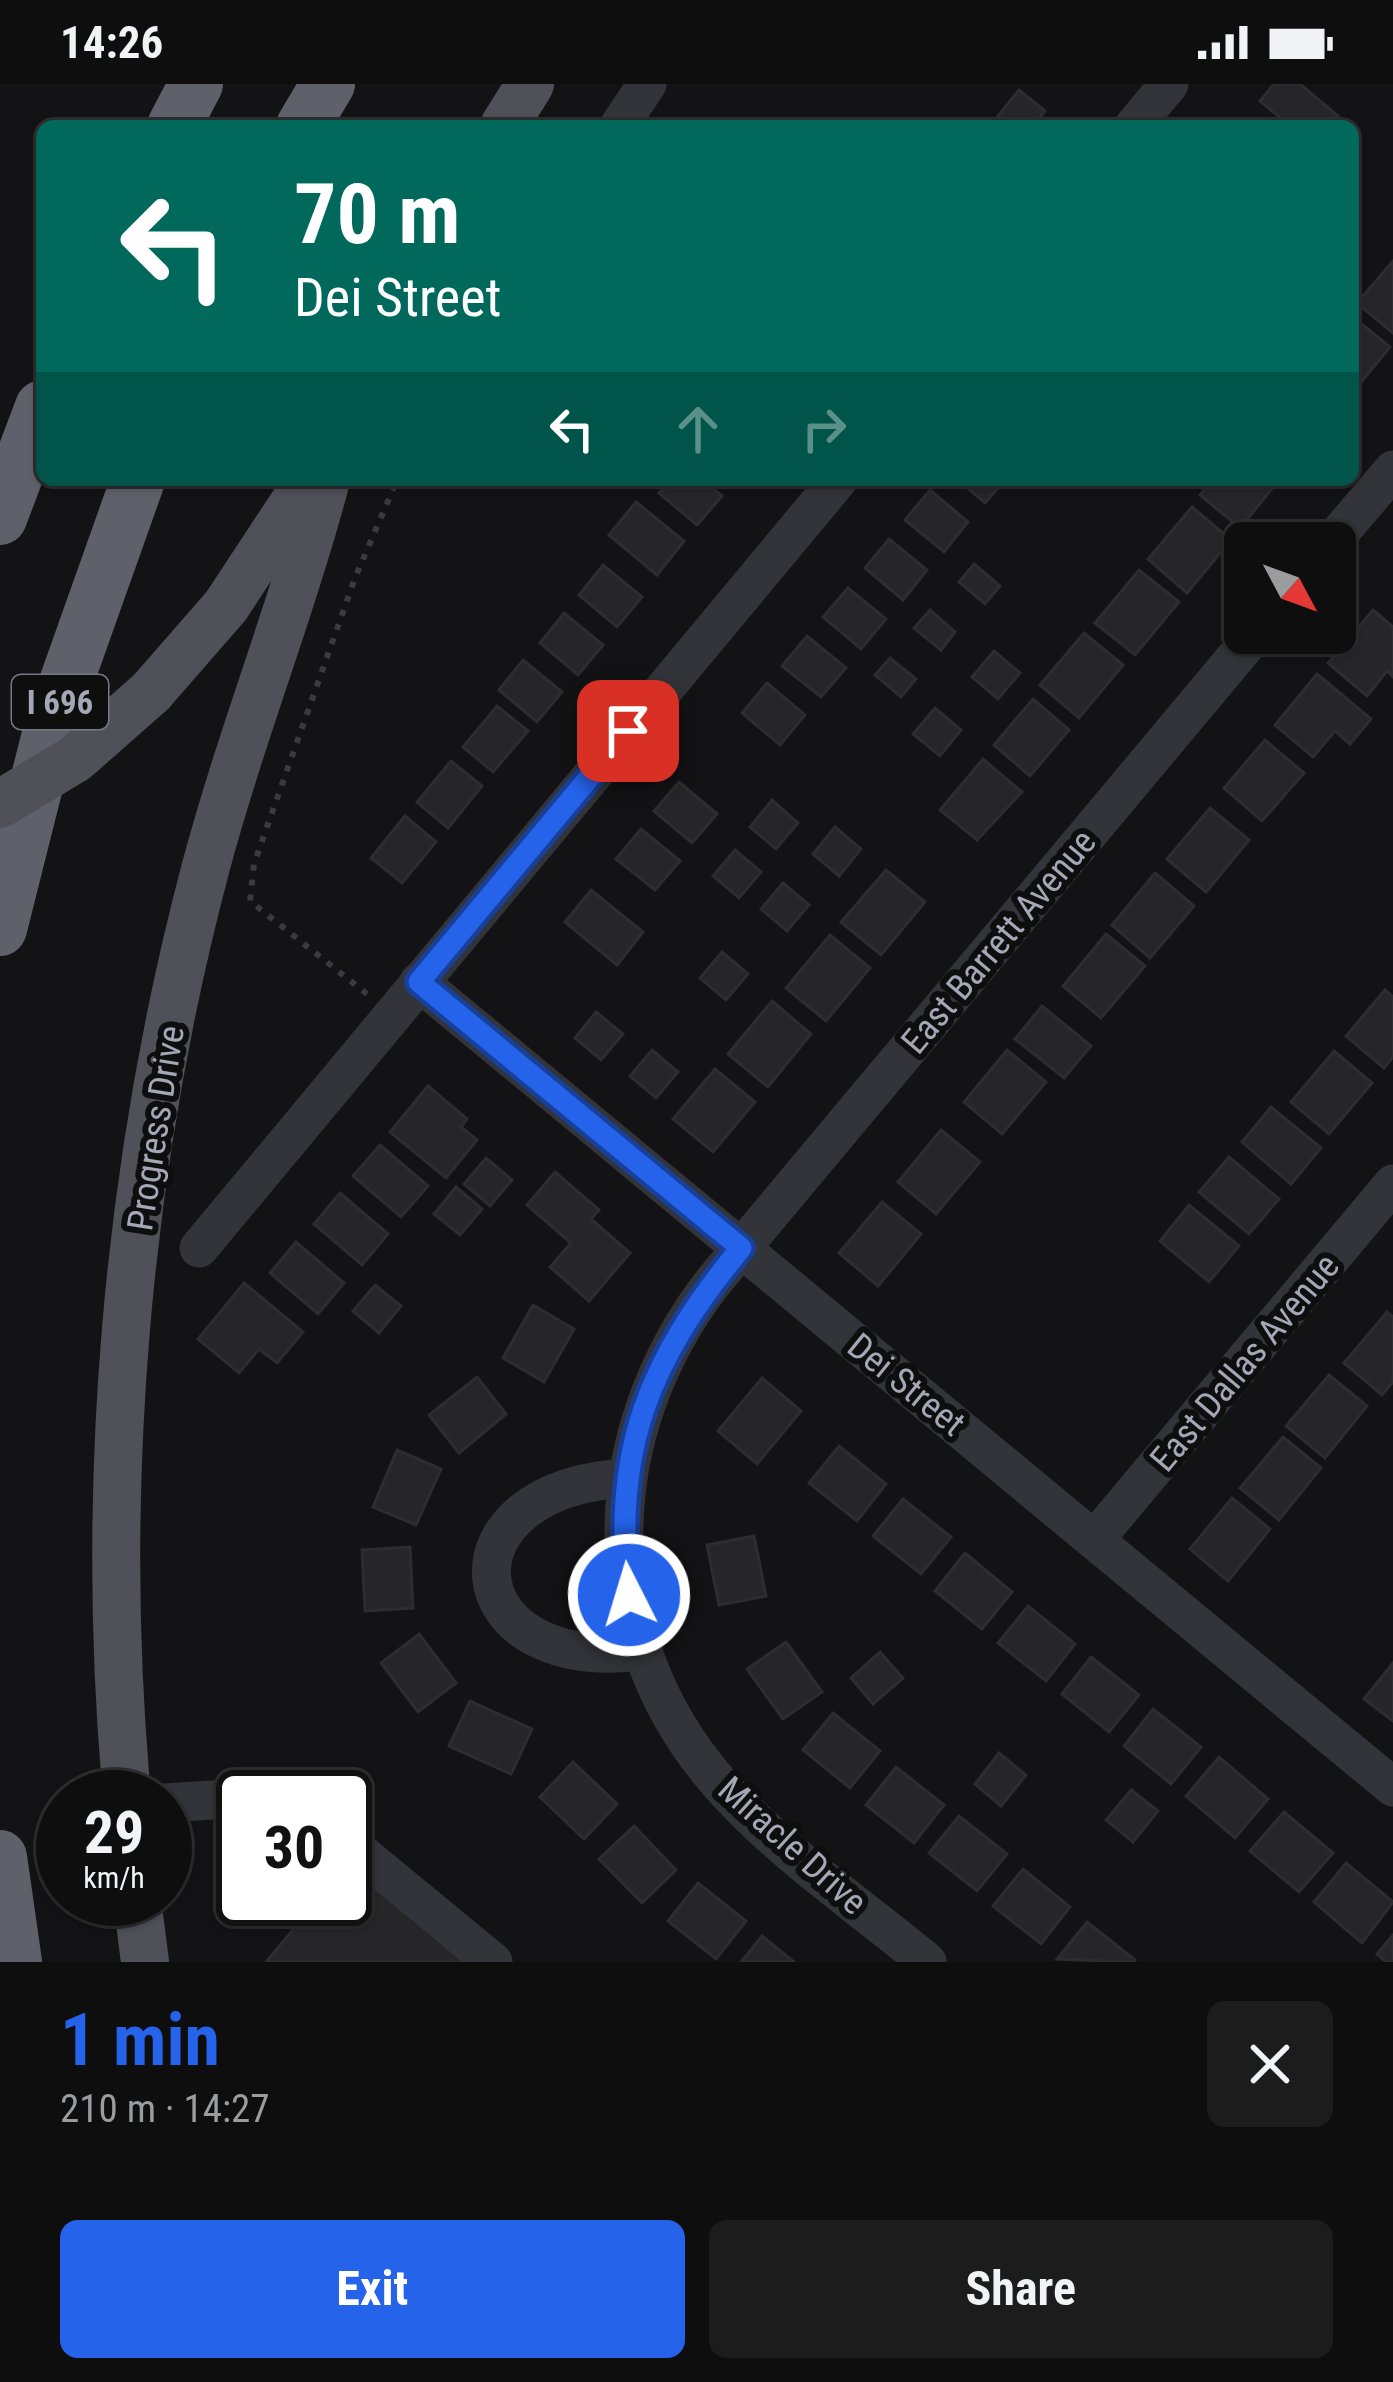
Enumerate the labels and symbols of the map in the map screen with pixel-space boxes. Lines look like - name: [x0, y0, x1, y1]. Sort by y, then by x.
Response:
- north arrow: [1224, 522, 1356, 654]
- road number: I 696: [12, 675, 108, 729]
- pin: [577, 680, 679, 782]
- street label: East Barrett Avenue: [893, 821, 1105, 1062]
- street label: Progress Drive: [119, 1023, 193, 1234]
- street label: East Dallas Avenue: [1142, 1246, 1348, 1480]
- street label: Dei Street: [839, 1325, 973, 1445]
- position arrow: [566, 1532, 692, 1658]
- street label: Miracle Drive: [710, 1768, 875, 1923]
- speed limit sign: 30: [216, 1770, 372, 1926]

